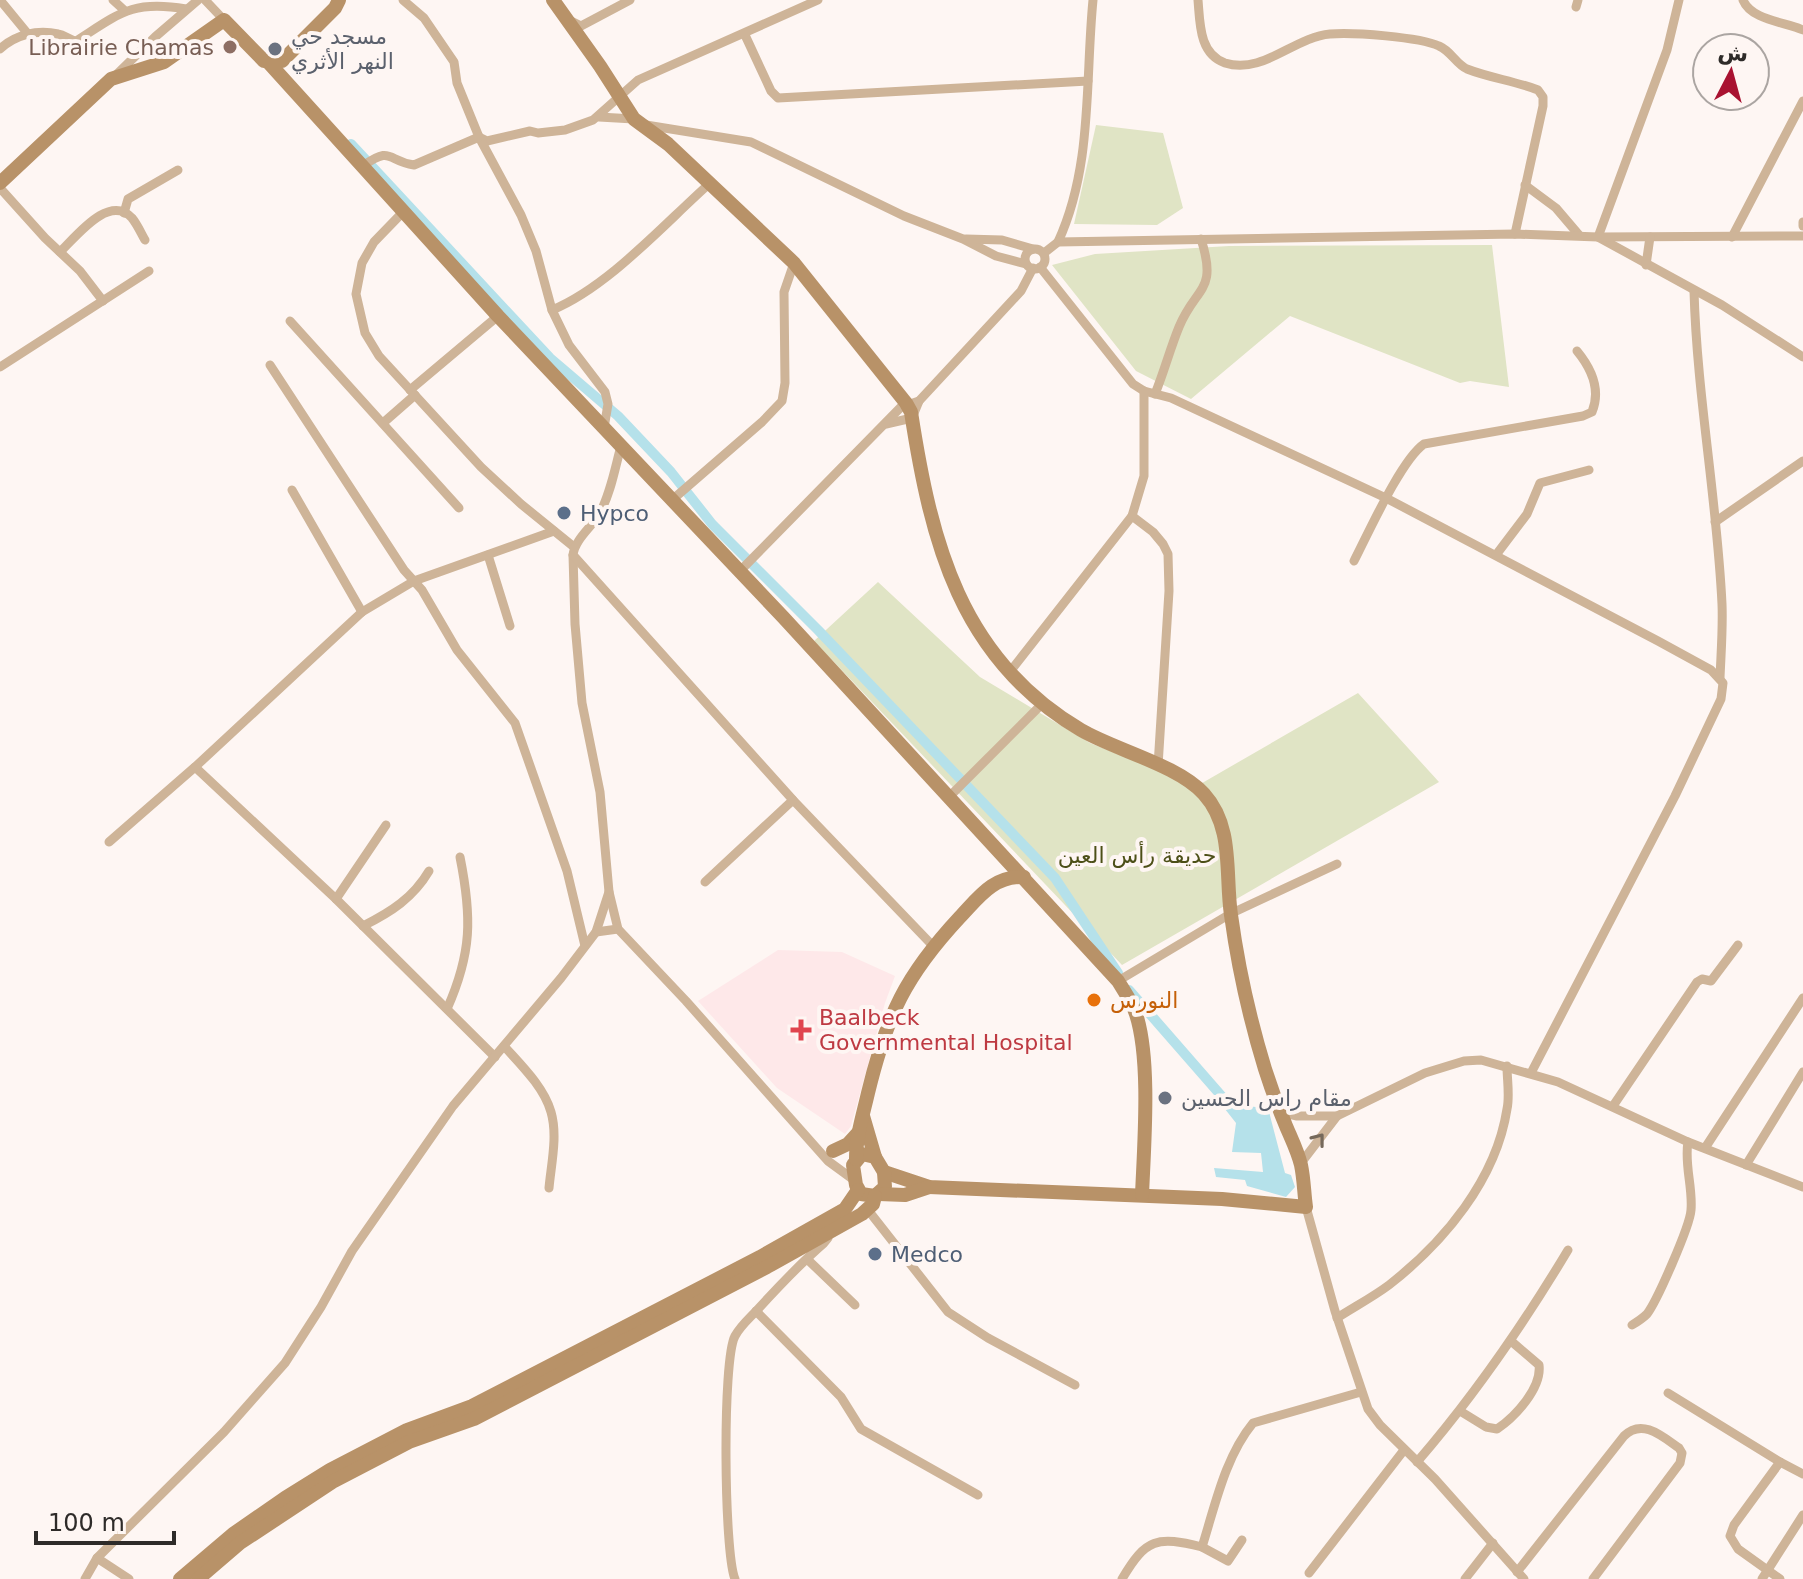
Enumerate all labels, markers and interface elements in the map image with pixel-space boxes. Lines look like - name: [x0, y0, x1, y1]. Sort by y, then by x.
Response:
- place label: مسجد حي النهر الأثري: [291, 24, 394, 74]
- north arrow: [1691, 32, 1771, 112]
- place label: Librairie Chamas: [28, 35, 214, 60]
- marker: Librairie Chamas: [221, 38, 239, 56]
- text: ش: [1717, 39, 1749, 67]
- marker: مسجد حي النهر الأثري: [266, 40, 284, 58]
- place label: Hypco: [580, 501, 649, 526]
- marker: Hypco: [555, 504, 573, 522]
- park label: حديقة رأس العين: [1058, 841, 1216, 869]
- place label: النورس: [1110, 988, 1178, 1014]
- marker: النورس: [1085, 991, 1103, 1009]
- place label: Baalbeck Governmental Hospital: [819, 1005, 1073, 1055]
- marker: Baalbeck Governmental Hospital: [790, 1019, 812, 1041]
- place label: مقام راس الحسين: [1181, 1086, 1352, 1112]
- marker: مقام راس الحسين: [1156, 1089, 1174, 1107]
- one-way arrow: [1309, 1134, 1324, 1148]
- place label: Medco: [891, 1242, 963, 1267]
- marker: Medco: [866, 1245, 884, 1263]
- scale bar: [36, 1495, 174, 1545]
- text: 100 m: [48, 1509, 125, 1537]

